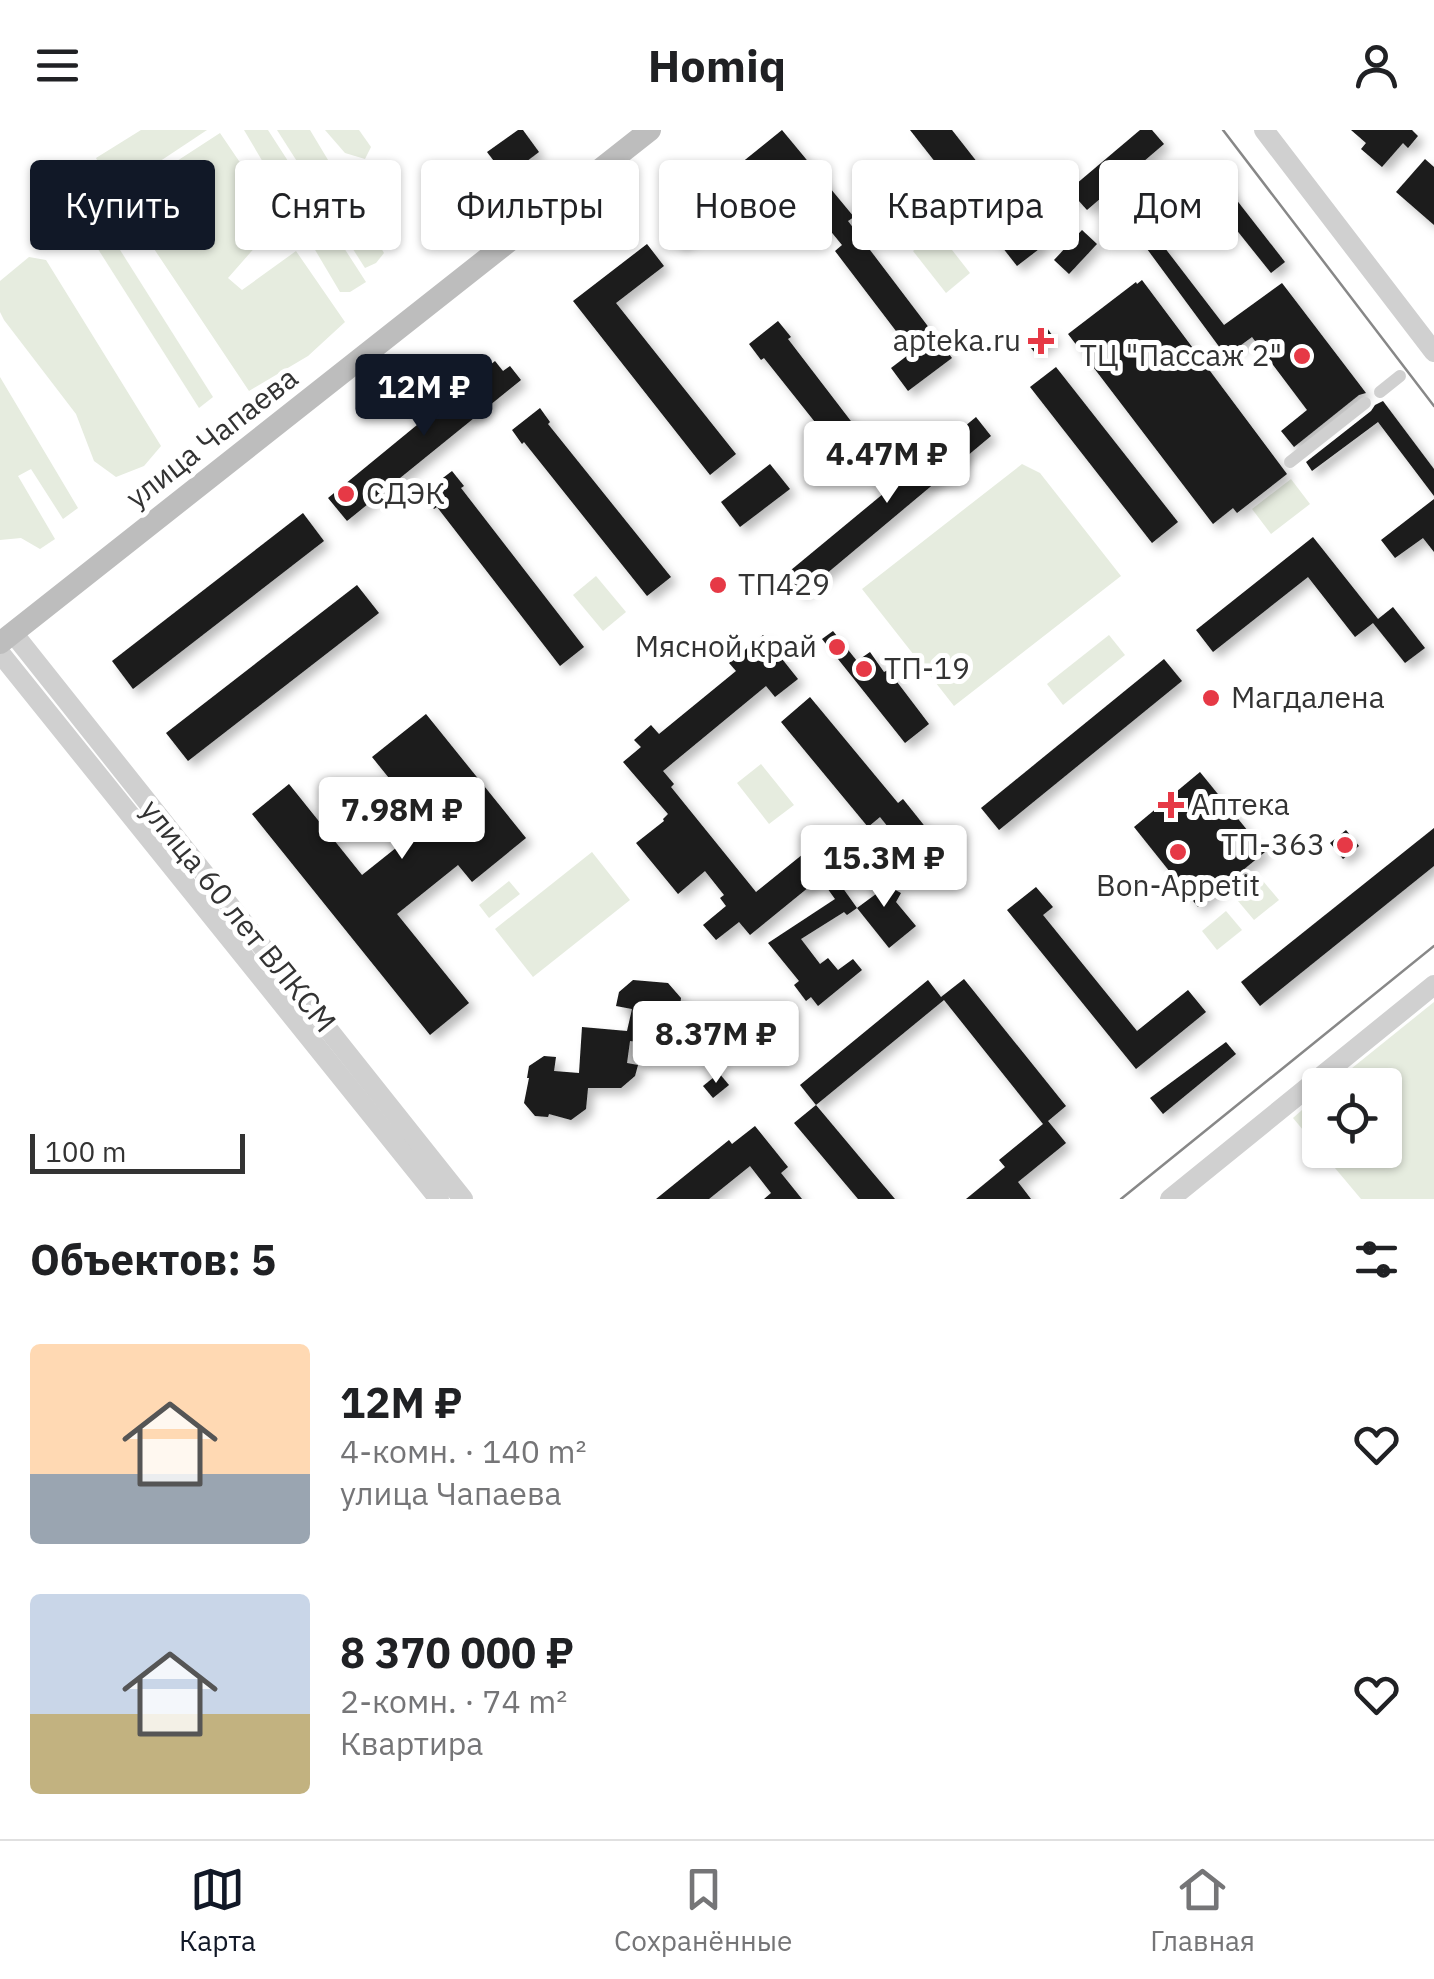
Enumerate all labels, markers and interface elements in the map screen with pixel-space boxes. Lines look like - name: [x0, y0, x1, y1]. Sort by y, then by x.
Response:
- text: Homiq: [648, 36, 786, 94]
- icon: menu: [30, 38, 85, 93]
- icon: person: [1349, 38, 1404, 93]
- chip: Купить: [30, 160, 215, 250]
- chip: Снять: [235, 160, 401, 250]
- chip: Фильтры: [421, 160, 639, 250]
- chip: Новое: [659, 160, 832, 250]
- chip: Квартира: [852, 160, 1079, 250]
- chip: Дом: [1099, 160, 1238, 250]
- place label: apteka.ru: [893, 320, 1021, 359]
- marker: apteka.ru: [1030, 330, 1052, 352]
- place label: ТЦ "Пассаж 2": [1080, 335, 1282, 374]
- marker: ТЦ "Пассаж 2": [1291, 345, 1313, 367]
- pin: 12M ₽: [354, 354, 494, 439]
- street label: улица Чапаева: [117, 357, 305, 516]
- text: 12M ₽: [377, 365, 471, 407]
- pin: 4.47M ₽: [795, 421, 979, 506]
- text: 4.47M ₽: [826, 432, 948, 474]
- place label: СДЭК: [366, 473, 445, 512]
- marker: СДЭК: [335, 483, 357, 505]
- place label: ТП429: [738, 564, 830, 603]
- marker: ТП429: [707, 574, 729, 596]
- place label: Мясной край: [635, 626, 817, 665]
- marker: Мясной край: [826, 636, 848, 658]
- place label: ТП-19: [884, 648, 970, 687]
- marker: ТП-19: [853, 658, 875, 680]
- place label: Магдалена: [1231, 677, 1385, 716]
- marker: Магдалена: [1200, 687, 1222, 709]
- pin: 7.98M ₽: [310, 777, 494, 862]
- place label: Аптека: [1191, 784, 1290, 823]
- text: 7.98M ₽: [341, 788, 463, 830]
- street label: улица 60 лет ВЛКСМ: [133, 790, 345, 1040]
- marker: Аптека: [1160, 794, 1182, 816]
- place label: ТП-363: [1221, 824, 1325, 863]
- pin: 15.3M ₽: [792, 825, 976, 910]
- marker: ТП-363: [1334, 834, 1356, 856]
- text: 15.3M ₽: [823, 836, 945, 878]
- marker: Bon-Appetit: [1167, 841, 1189, 863]
- place label: Bon-Appetit: [1096, 865, 1260, 904]
- pin: 8.37M ₽: [624, 1001, 808, 1086]
- text: 8.37M ₽: [655, 1012, 777, 1054]
- map controls: [1302, 1068, 1402, 1168]
- button: locate: [1302, 1068, 1402, 1168]
- scale bar: [30, 1129, 245, 1174]
- text: 100 m: [45, 1133, 126, 1170]
- text: Объектов: 5: [30, 1232, 276, 1287]
- icon: filters: [1349, 1232, 1404, 1287]
- text: 12M ₽: [340, 1375, 462, 1430]
- icon: home: [110, 1384, 230, 1504]
- icon: heart: [1349, 1417, 1404, 1472]
- text: 4-комн. · 140 m²: [340, 1430, 586, 1472]
- text: улица Чапаева: [340, 1472, 562, 1514]
- text: 8 370 000 ₽: [340, 1625, 574, 1680]
- icon: home: [110, 1634, 230, 1754]
- icon: heart: [1349, 1667, 1404, 1722]
- text: 2-комн. · 74 m²: [340, 1680, 567, 1722]
- text: Квартира: [340, 1722, 483, 1764]
- tab: Карта: [179, 1862, 256, 1959]
- tab: Сохранённые: [614, 1862, 792, 1959]
- tab: Главная: [1150, 1862, 1255, 1959]

